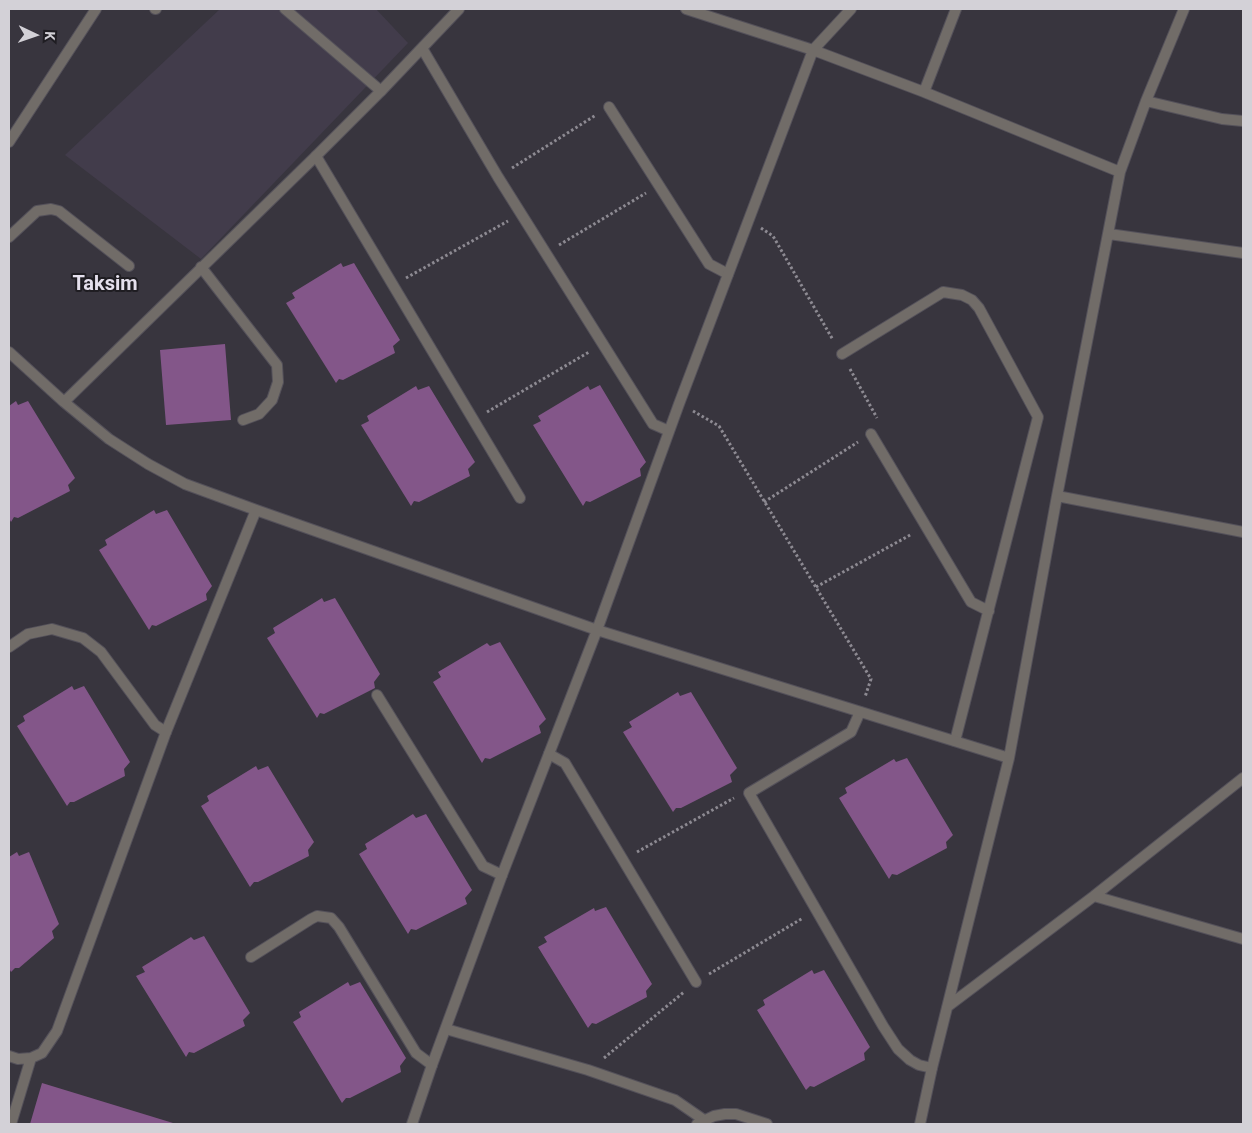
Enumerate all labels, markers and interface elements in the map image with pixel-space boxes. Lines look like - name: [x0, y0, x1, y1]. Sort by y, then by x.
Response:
- north arrow: [10, 10, 60, 60]
- text: K: [42, 31, 58, 41]
- district label: Taksim: [72, 273, 138, 297]

